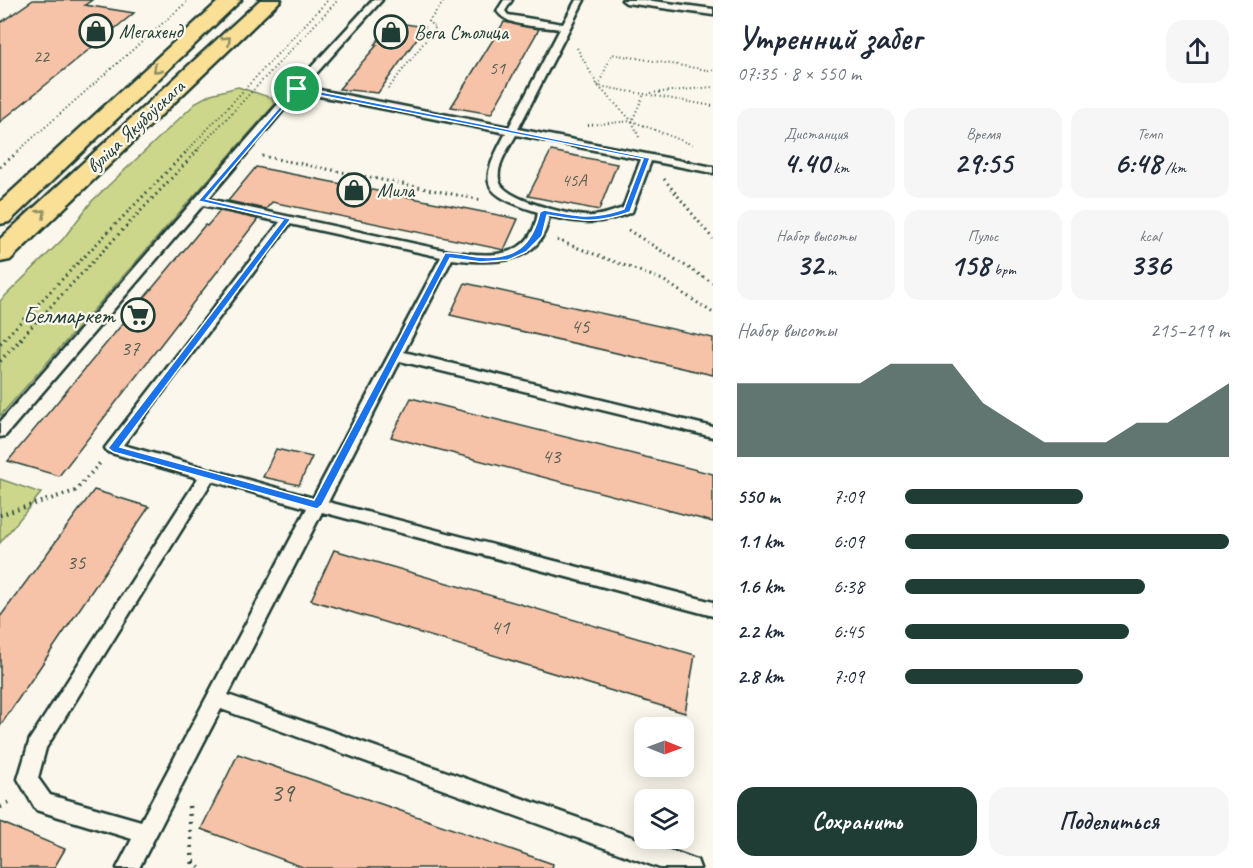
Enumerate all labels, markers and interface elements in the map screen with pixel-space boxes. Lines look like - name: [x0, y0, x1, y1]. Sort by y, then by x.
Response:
- shop icon: Мегахенд: [78, 13, 114, 49]
- shop icon: Вега Столица: [373, 14, 409, 50]
- text: Утренний забег: [737, 17, 921, 59]
- place label: Мегахенд: [119, 19, 184, 44]
- place label: Вега Столица: [414, 20, 510, 45]
- button: share: [1166, 20, 1229, 83]
- one-way arrow: [221, 36, 231, 47]
- house number: 22: [33, 45, 51, 67]
- house number: 51: [489, 57, 506, 79]
- text: 07:35 · 8 × 550 m: [737, 61, 861, 86]
- one-way arrow: [154, 62, 164, 73]
- pin: [271, 63, 322, 114]
- icon: arrive: [280, 72, 313, 105]
- street label: вуліца Якубоўскага: [81, 73, 191, 178]
- text: Дистанция: [784, 124, 848, 144]
- text: Время: [966, 124, 1000, 144]
- text: Темп: [1137, 124, 1163, 144]
- text: 4.40: [783, 144, 829, 182]
- text: 29:55: [954, 144, 1012, 182]
- text: 6:48: [1114, 144, 1161, 182]
- text: km: [829, 158, 849, 178]
- text: /km: [1161, 158, 1186, 178]
- house number: 45А: [561, 169, 588, 191]
- shop icon: Мила: [336, 172, 372, 208]
- place label: Мила: [377, 178, 416, 203]
- one-way arrow: [35, 210, 46, 221]
- text: Набор высоты: [776, 226, 856, 246]
- text: Пульс: [968, 226, 998, 246]
- text: kcal: [1139, 226, 1161, 246]
- text: 32: [796, 246, 823, 284]
- text: 158: [950, 246, 990, 284]
- text: 336: [1129, 246, 1171, 284]
- text: m: [823, 260, 836, 280]
- text: bpm: [990, 260, 1016, 280]
- supermarket icon: Белмаркет: [120, 297, 156, 333]
- place label: Белмаркет: [23, 300, 116, 330]
- house number: 45: [571, 313, 591, 339]
- text: Набор высоты: [737, 318, 836, 343]
- text: 215–219 m: [1150, 318, 1229, 343]
- house number: 37: [121, 335, 141, 361]
- house number: 43: [542, 443, 562, 469]
- text: 550 m: [737, 484, 780, 509]
- text: 7:09: [833, 484, 864, 509]
- text: 1.1 km: [737, 529, 784, 554]
- text: 6:09: [833, 529, 864, 554]
- house number: 35: [67, 549, 87, 575]
- text: 1.6 km: [737, 574, 784, 599]
- text: 6:38: [833, 574, 864, 599]
- house number: 41: [491, 614, 511, 640]
- text: 2.2 km: [737, 619, 784, 644]
- text: 6:45: [833, 619, 864, 644]
- text: 2.8 km: [737, 664, 784, 689]
- text: 7:09: [833, 664, 864, 689]
- north arrow: [634, 717, 694, 777]
- map controls: [634, 717, 694, 849]
- house number: 39: [270, 776, 296, 809]
- button: Сохранить: [737, 787, 977, 856]
- button: Поделиться: [989, 787, 1229, 856]
- button: layers: [634, 789, 694, 849]

